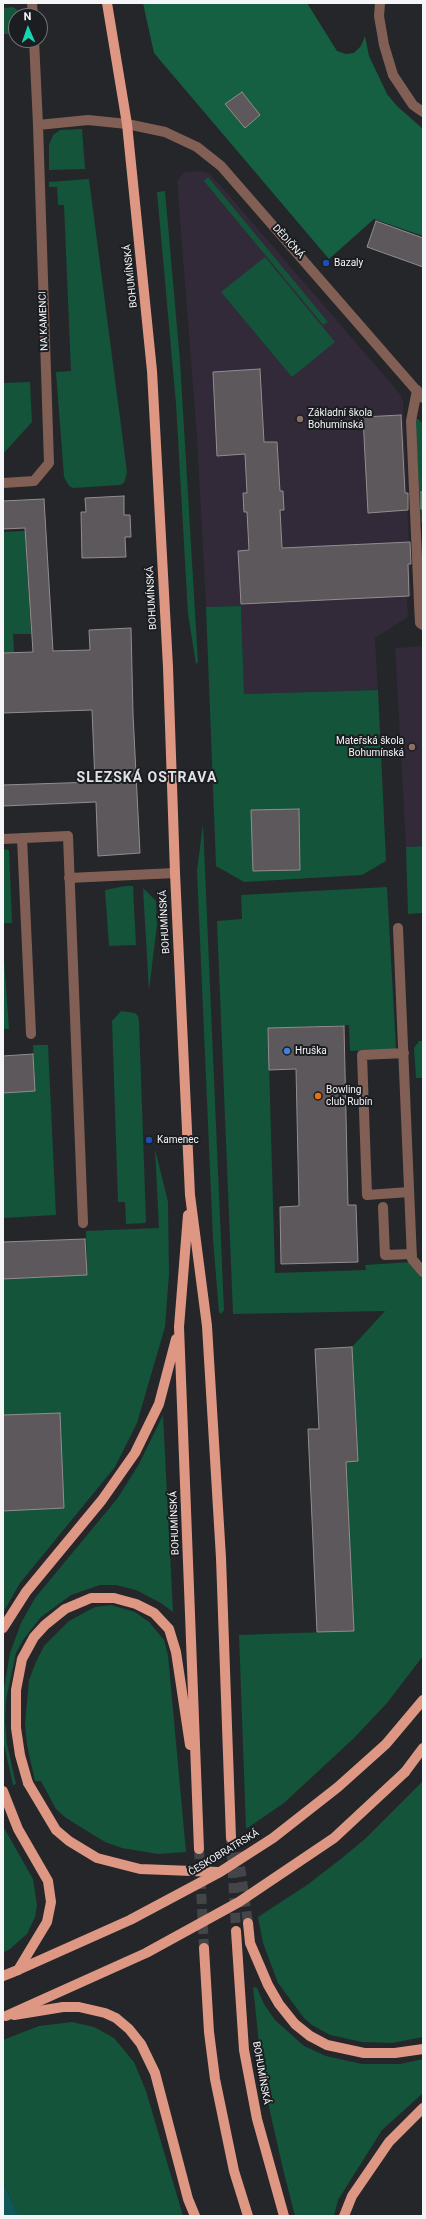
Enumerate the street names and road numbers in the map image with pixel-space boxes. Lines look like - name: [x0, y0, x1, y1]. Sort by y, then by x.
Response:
- street label: DĚDIČNÁ: [270, 222, 306, 262]
- street label: BOHUMÍNSKÁ: [122, 244, 140, 308]
- street label: NA KAMENCI: [37, 291, 51, 351]
- street label: BOHUMÍNSKÁ: [144, 566, 160, 630]
- street label: BOHUMÍNSKÁ: [157, 890, 173, 954]
- street label: BOHUMÍNSKÁ: [168, 1491, 182, 1555]
- street label: ČESKOBRATRSKÁ: [187, 1827, 261, 1879]
- street label: BOHUMÍNSKÁ: [250, 2040, 272, 2106]

